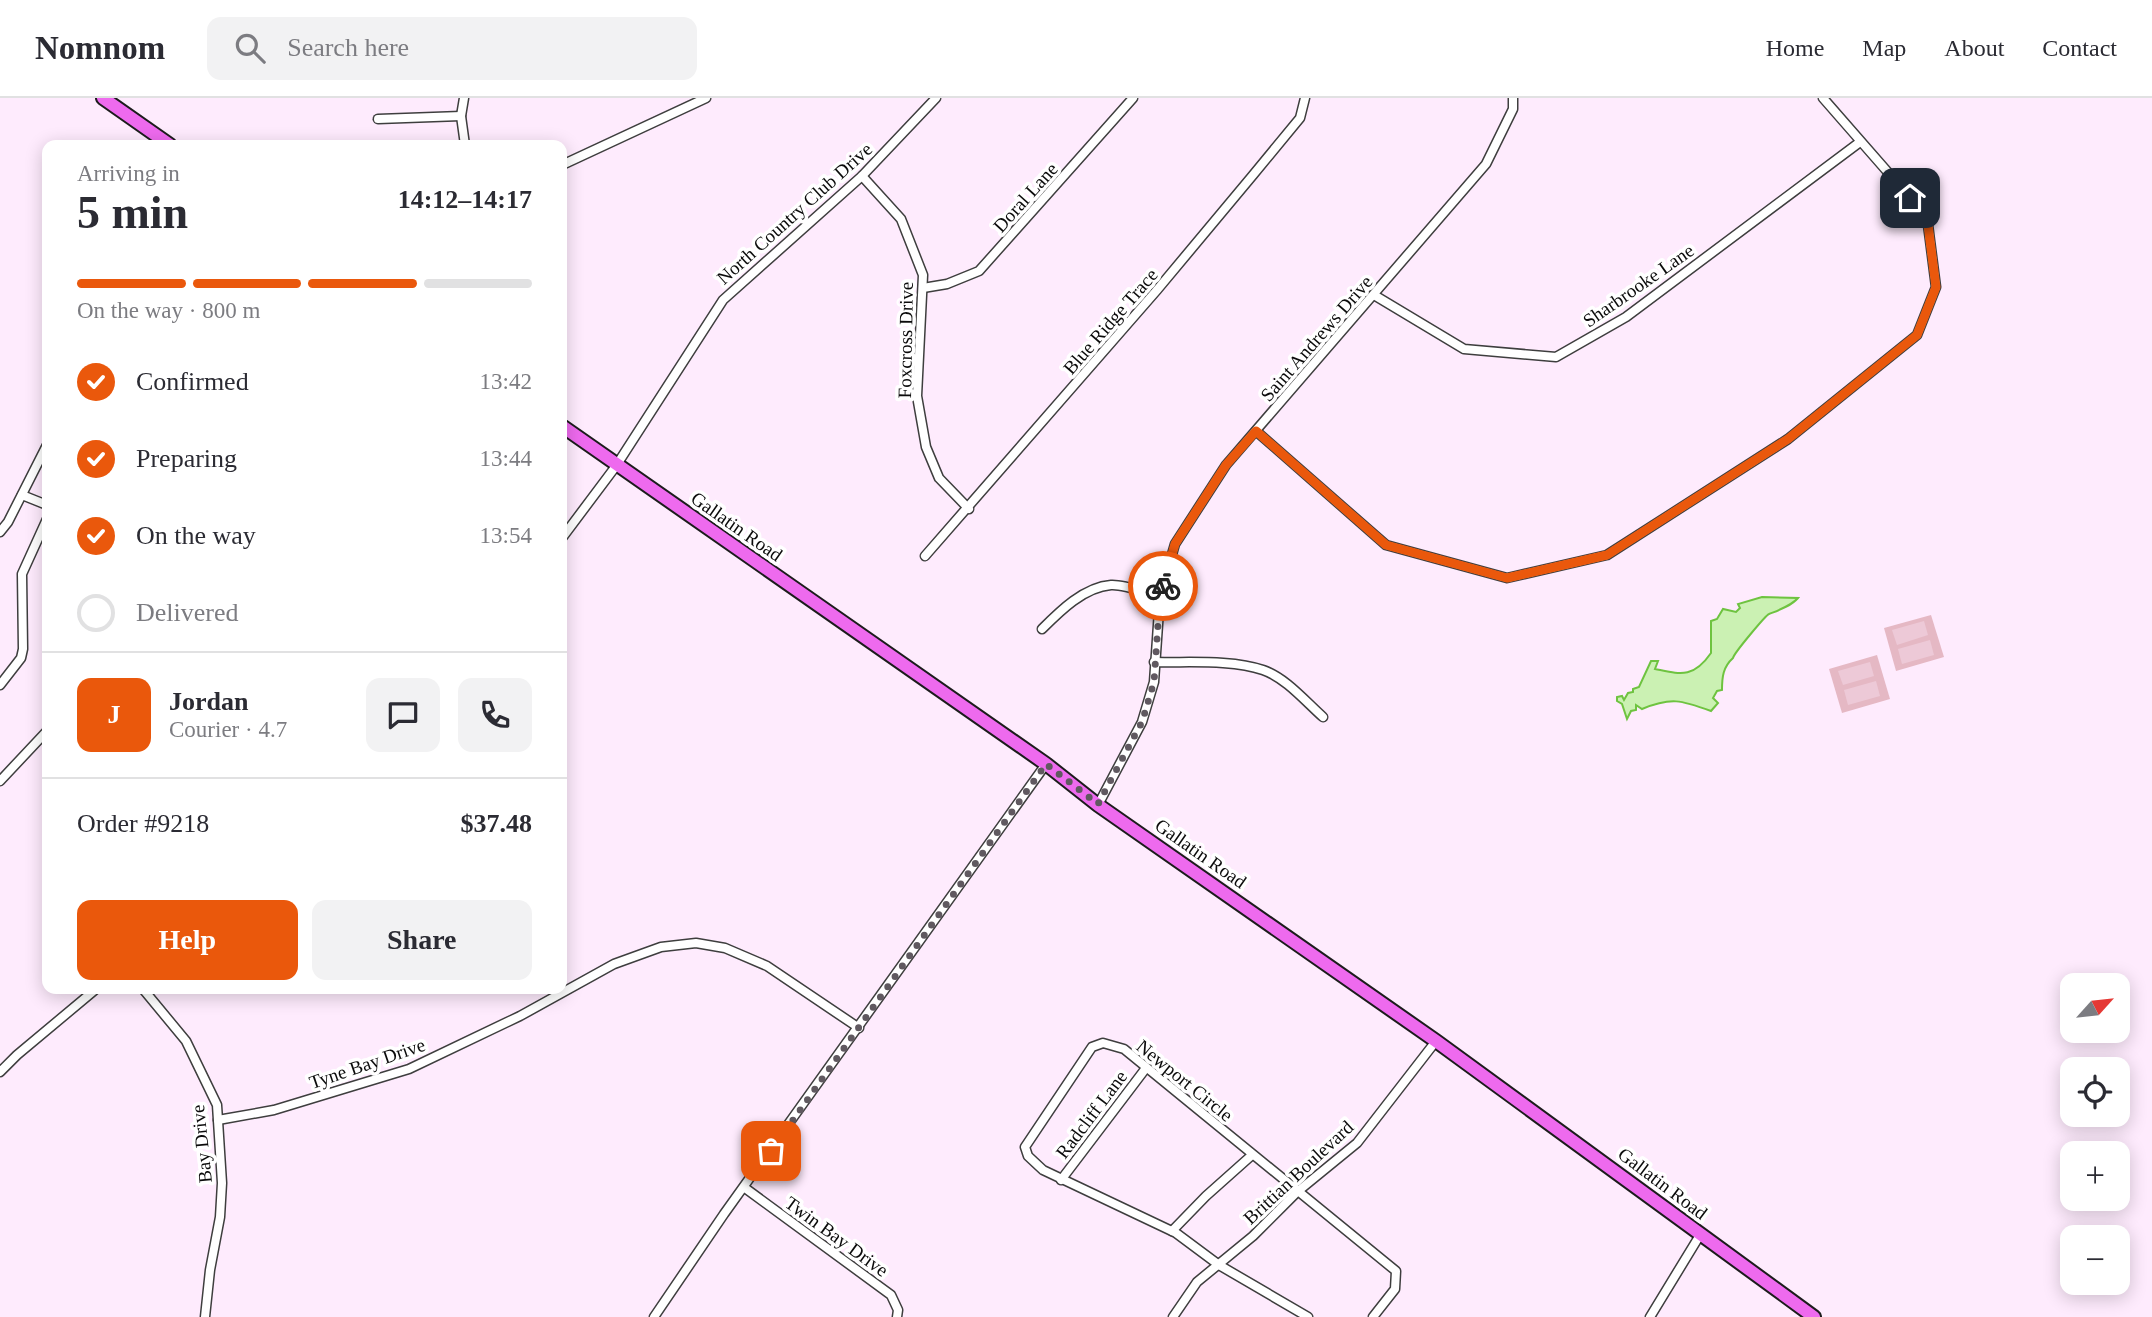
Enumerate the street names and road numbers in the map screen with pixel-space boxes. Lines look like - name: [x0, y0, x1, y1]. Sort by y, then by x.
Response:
- street label: North Country Club Drive: [713, 138, 876, 288]
- street label: Doral Lane: [989, 158, 1062, 236]
- street label: Sharbrooke Lane: [1579, 239, 1698, 331]
- street label: Blue Ridge Trace: [1059, 264, 1162, 378]
- street label: Saint Andrews Drive: [1256, 271, 1377, 405]
- street label: Foxcross Drive: [894, 282, 917, 399]
- street label: Gallatin Road: [687, 487, 787, 566]
- street label: Gallatin Road: [1151, 814, 1251, 893]
- street label: Tyne Bay Drive: [306, 1034, 428, 1093]
- street label: Newport Circle: [1132, 1035, 1237, 1126]
- street label: Radcliff Lane: [1052, 1066, 1131, 1162]
- street label: Bay Drive: [187, 1104, 216, 1184]
- street label: Brittian Boulevard: [1239, 1116, 1358, 1228]
- street label: Gallatin Road: [1614, 1143, 1712, 1224]
- street label: Twin Bay Drive: [781, 1192, 892, 1281]

